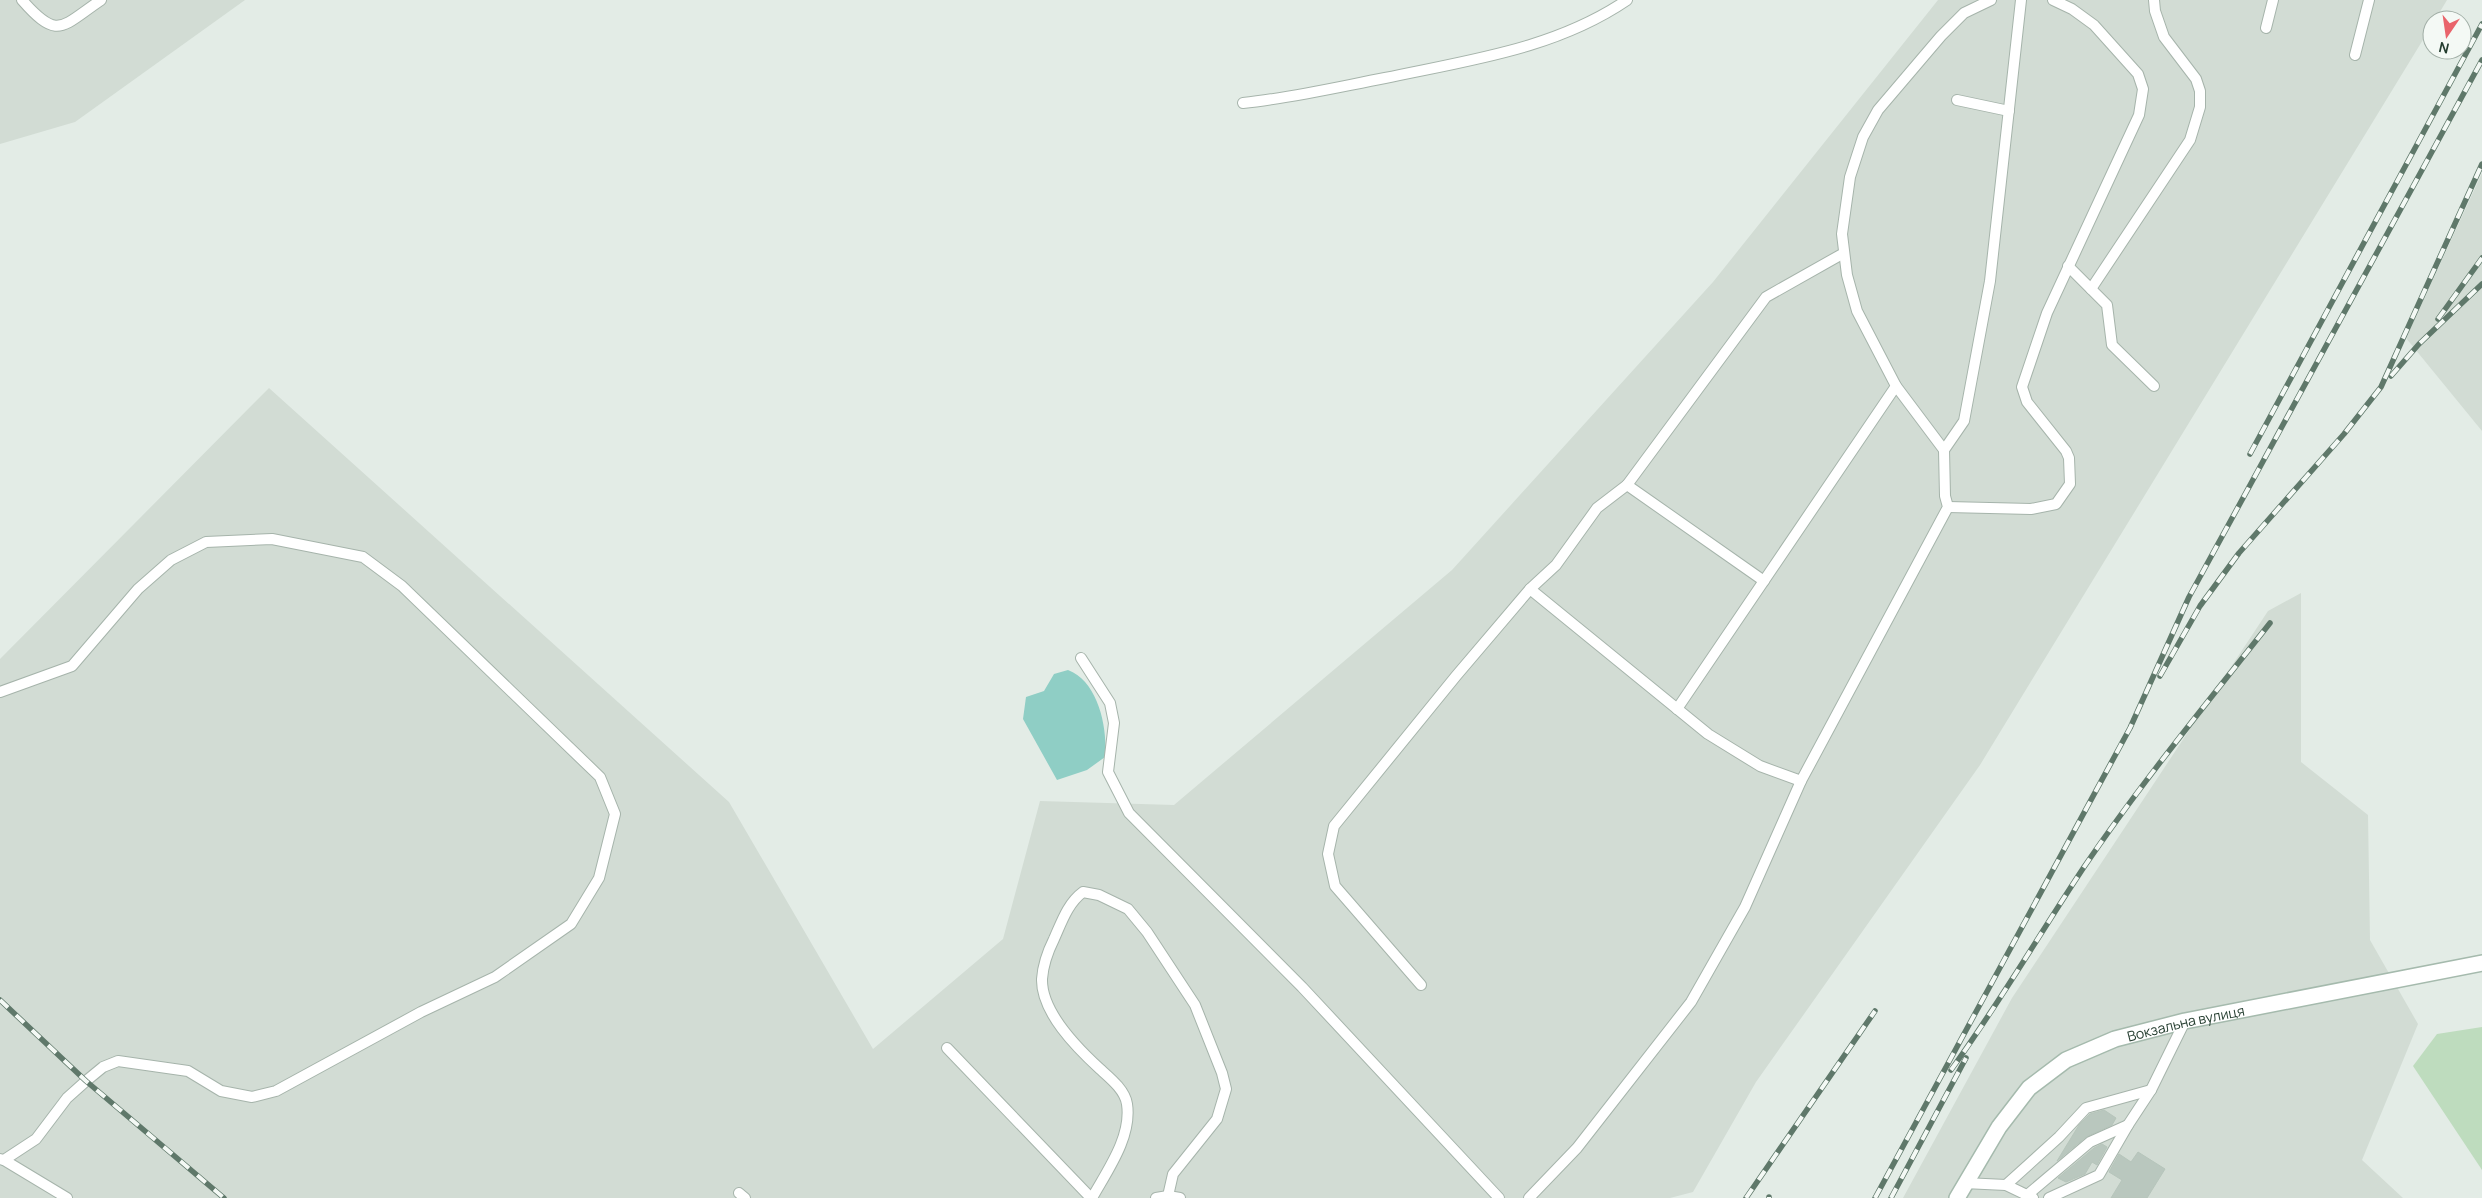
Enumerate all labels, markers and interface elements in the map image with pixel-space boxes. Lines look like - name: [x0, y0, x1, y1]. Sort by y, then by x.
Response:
- north arrow: [2422, 10, 2472, 60]
- text: N: [2437, 38, 2451, 59]
- street label: Вокзальна вулиця: [2125, 1000, 2246, 1045]

